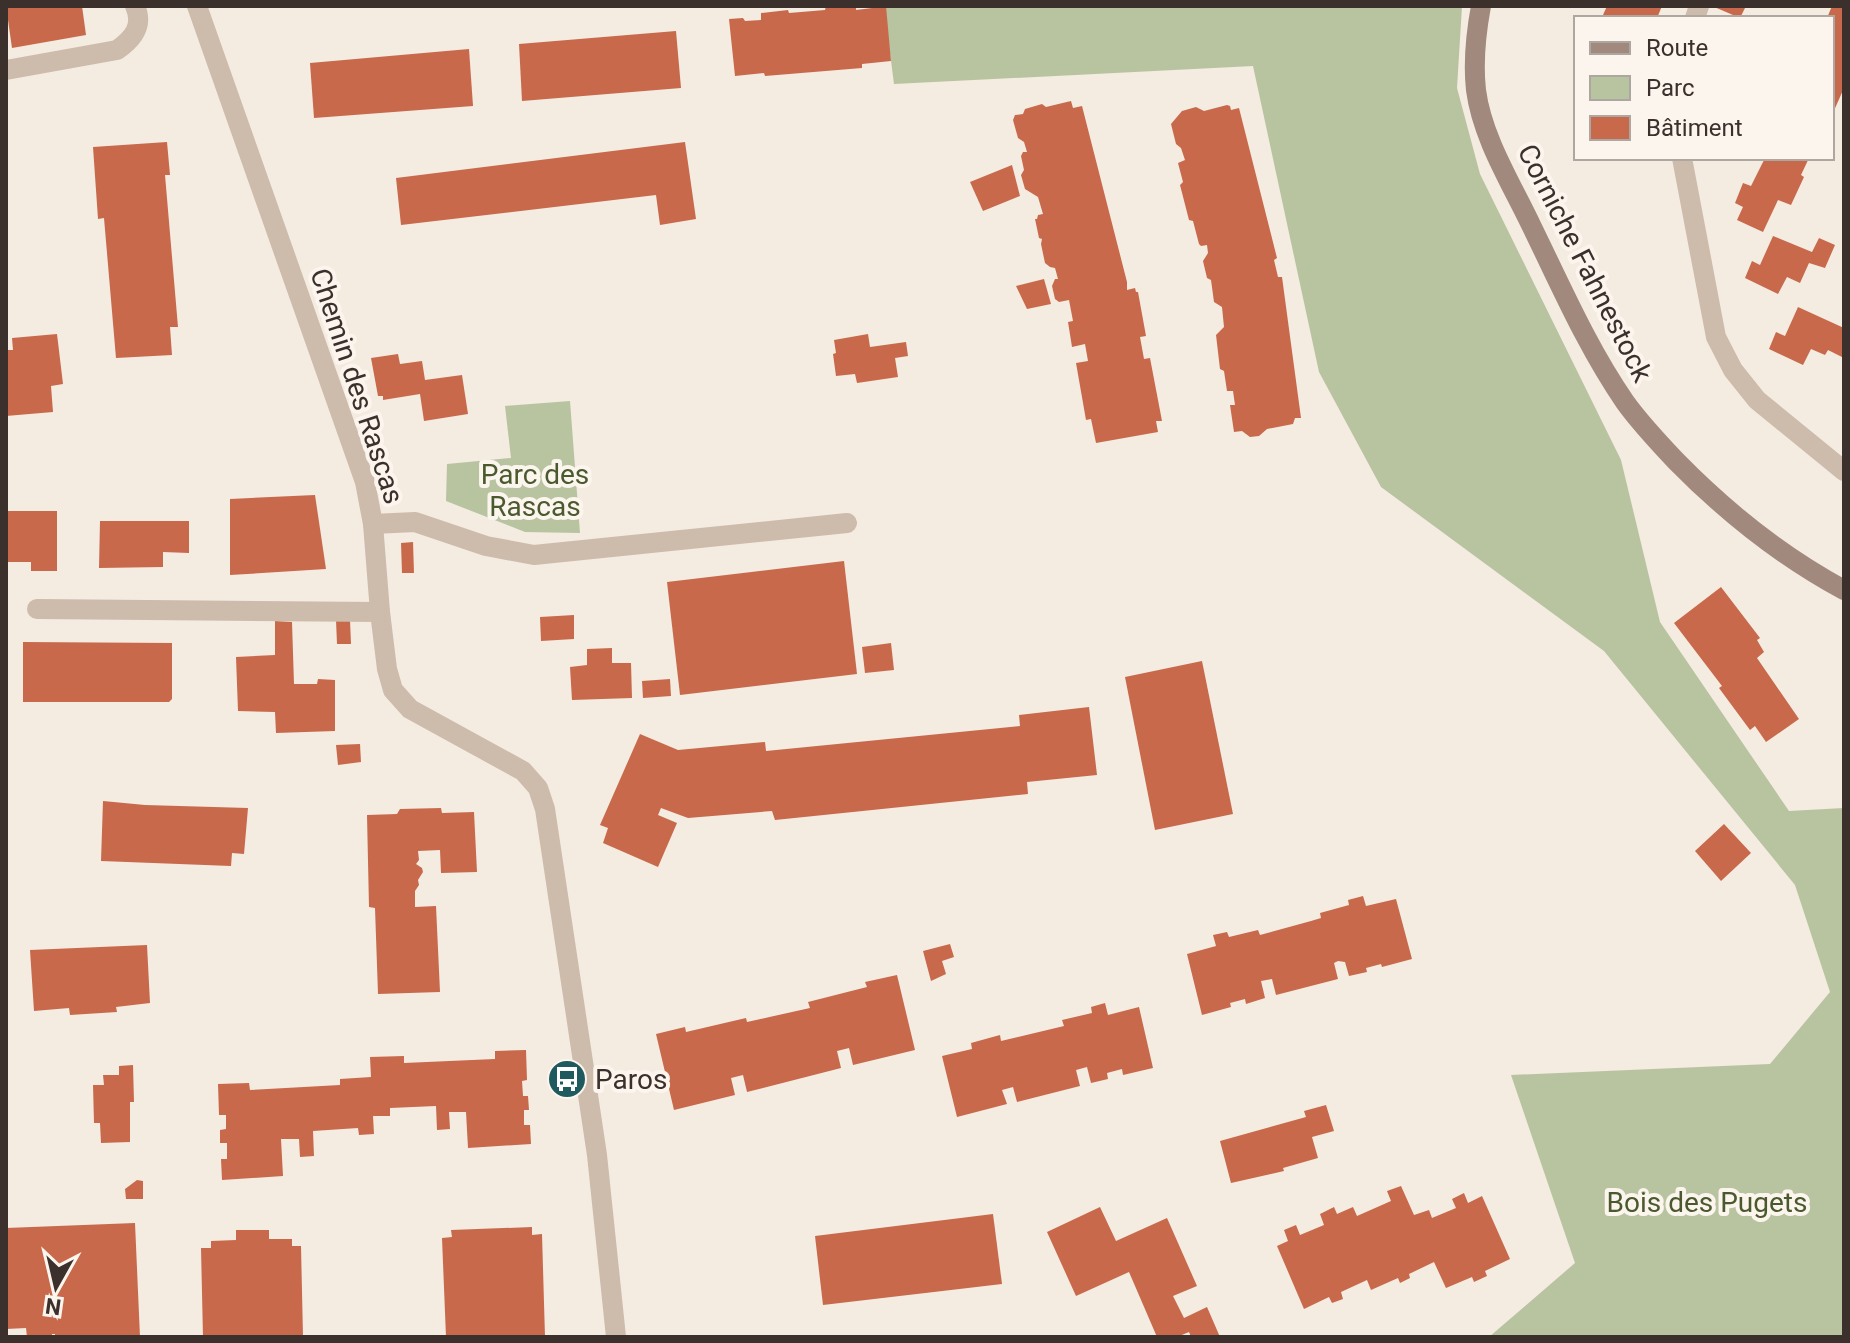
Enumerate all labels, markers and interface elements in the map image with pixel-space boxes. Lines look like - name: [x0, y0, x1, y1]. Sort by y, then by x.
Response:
- legend: [1574, 16, 1834, 160]
- text: Route: [1646, 34, 1708, 62]
- text: Parc: [1646, 74, 1695, 102]
- text: Bâtiment: [1646, 114, 1743, 142]
- street label: Corniche Fahnestock: [1511, 139, 1660, 388]
- street label: Chemin des Rascas: [303, 264, 411, 508]
- park label: Parc des Rascas: [481, 458, 589, 523]
- bus stop icon: Paros: [546, 1058, 588, 1100]
- place label: Paros: [595, 1063, 667, 1096]
- park label: Bois des Pugets: [1607, 1186, 1807, 1219]
- north arrow: [16, 1247, 96, 1327]
- text: N: [44, 1293, 63, 1320]

